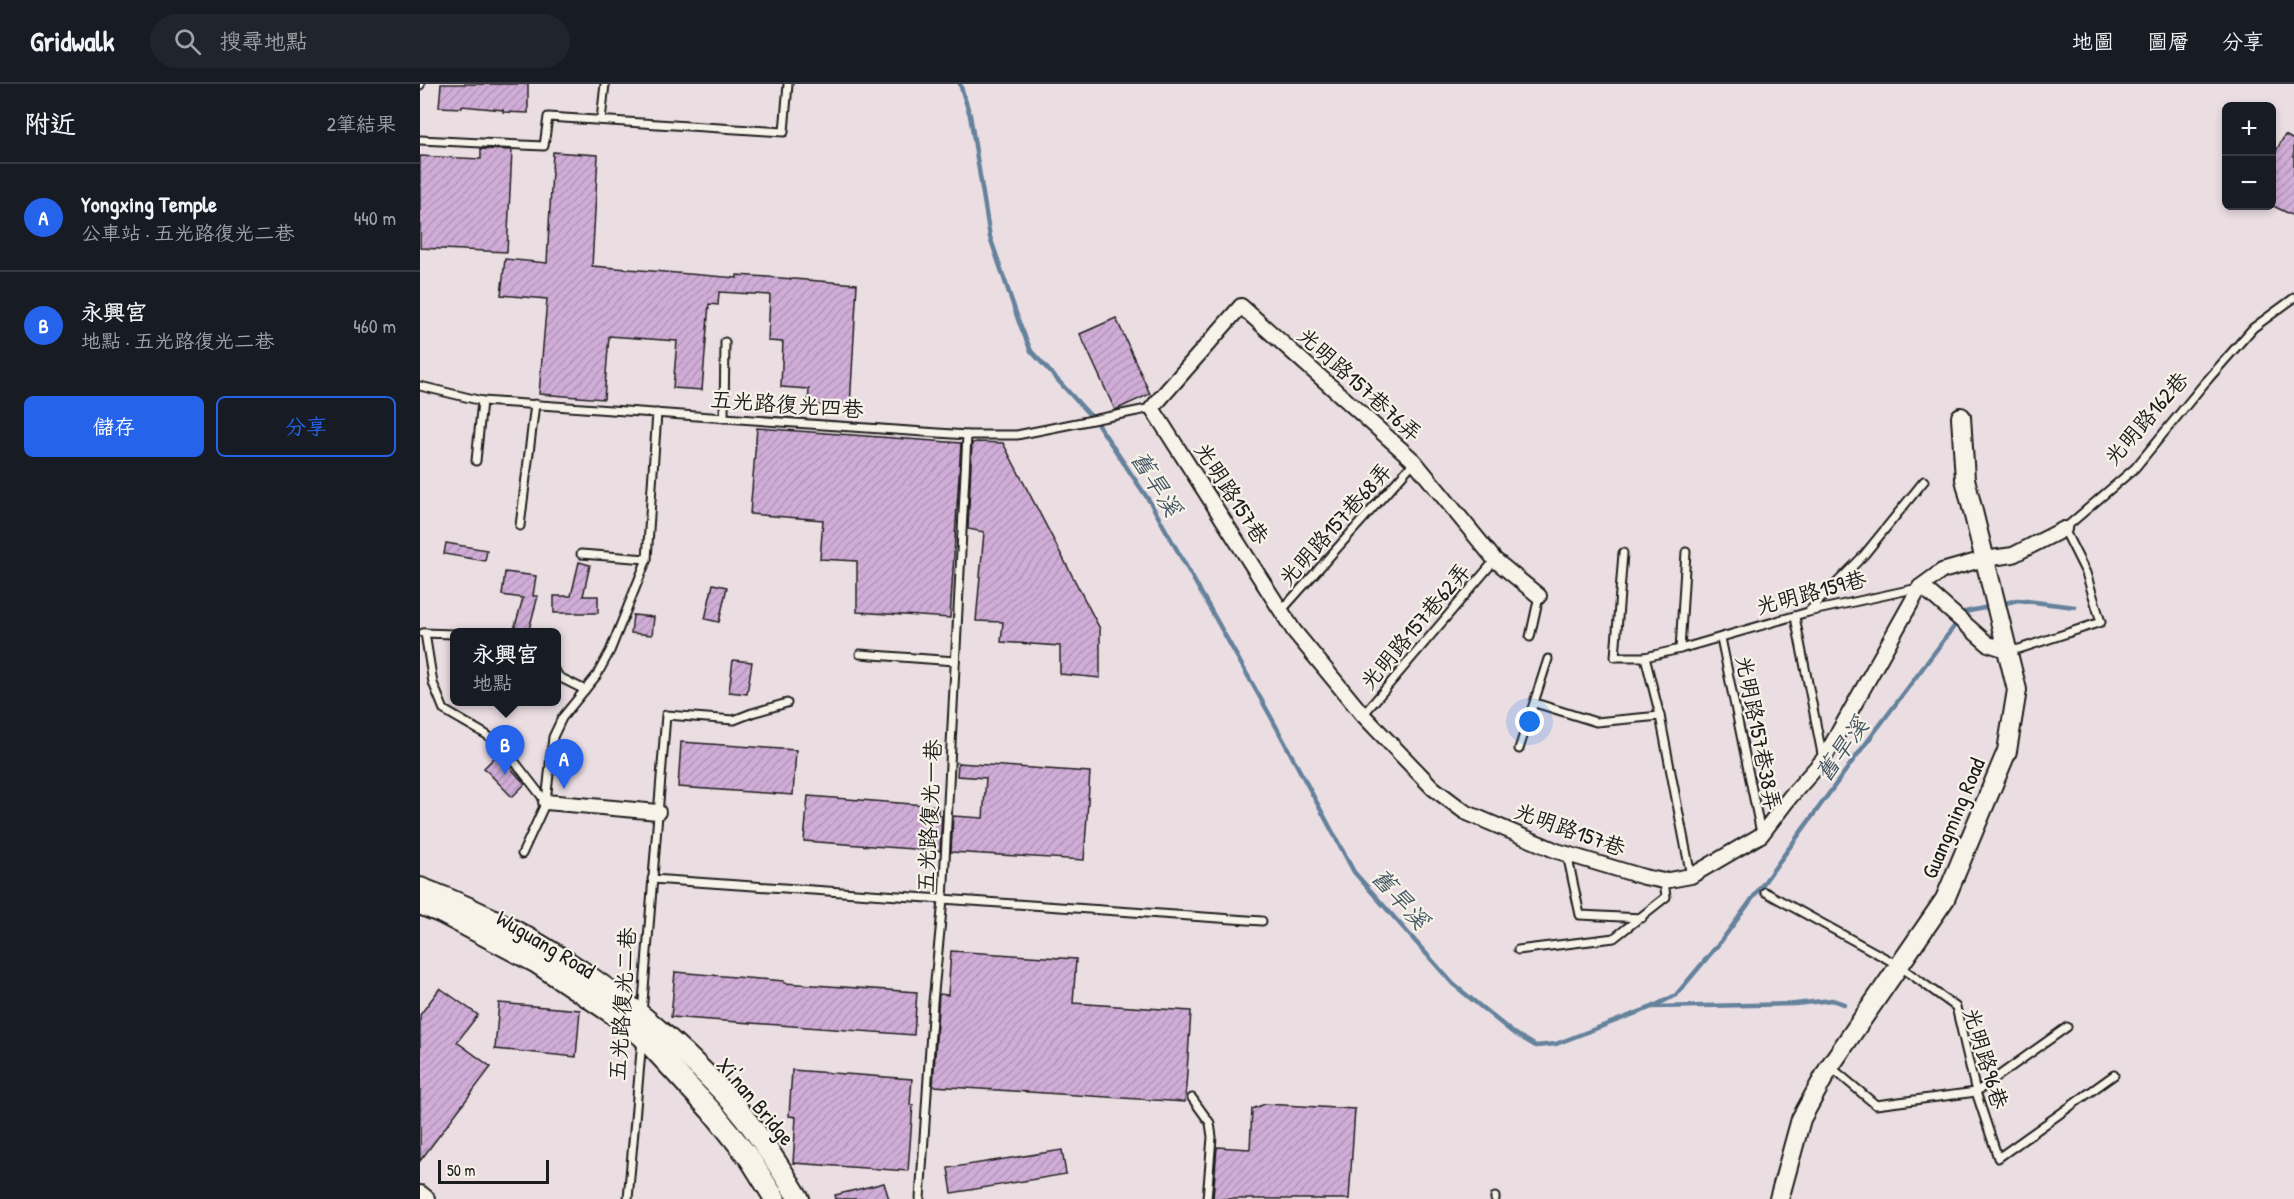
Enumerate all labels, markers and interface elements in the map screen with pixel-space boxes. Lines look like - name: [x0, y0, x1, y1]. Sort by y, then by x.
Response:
- search box: [150, 14, 570, 68]
- text: Gridwalk: [30, 22, 114, 60]
- icon: search: [171, 25, 204, 58]
- text: 搜尋地點: [219, 26, 307, 56]
- text: 地圖: [2072, 27, 2114, 56]
- text: 圖層: [2147, 27, 2189, 56]
- text: 分享: [2222, 27, 2264, 56]
- map controls: [2222, 102, 2276, 210]
- button: +: [2222, 102, 2276, 156]
- text: 附近: [24, 106, 76, 141]
- text: 2筆結果: [327, 110, 396, 137]
- button: −: [2222, 156, 2276, 210]
- text: Yongxing Temple: [81, 189, 217, 219]
- text: A: [39, 204, 48, 231]
- text: 440 m: [354, 204, 396, 231]
- text: 公車站 · 五光路復光二巷: [81, 219, 294, 246]
- text: 永興宮: [81, 297, 147, 327]
- text: B: [38, 312, 49, 339]
- text: 460 m: [353, 312, 396, 339]
- street label: 光明路157巷76弄: [1291, 320, 1429, 448]
- text: 地點 · 五光路復光二巷: [81, 327, 274, 354]
- street label: 光明路162巷: [2097, 365, 2195, 471]
- street label: 五光路復光四巷: [709, 384, 865, 424]
- button: 儲存: [24, 396, 204, 457]
- button: 分享: [216, 396, 396, 457]
- street label: 光明路157巷: [1188, 436, 1276, 550]
- water label: 舊旱溪: [1124, 444, 1191, 524]
- street label: 光明路157巷68弄: [1271, 456, 1399, 592]
- street label: 光明路157巷62弄: [1353, 556, 1477, 696]
- street label: 光明路159巷: [1752, 563, 1870, 621]
- popup: [450, 628, 561, 706]
- text: 永興宮: [472, 639, 539, 669]
- street label: 光明路157巷38弄: [1729, 653, 1789, 813]
- text: 地點: [472, 669, 512, 696]
- your location: [1515, 707, 1544, 736]
- water label: 舊旱溪: [1807, 709, 1876, 788]
- pin: B: [486, 726, 524, 775]
- street label: 五光路復光一巷: [910, 738, 948, 894]
- pin: A: [544, 740, 584, 789]
- street label: Guangming Road: [1914, 753, 1992, 883]
- street label: 光明路157巷: [1510, 795, 1630, 863]
- water label: 舊旱溪: [1365, 861, 1438, 937]
- street label: Wuguang Road: [491, 903, 601, 986]
- street label: 五光路復光二巷: [602, 926, 642, 1082]
- street label: 光明路96巷: [1956, 1003, 2016, 1113]
- street label: Xi'nan Bridge: [710, 1050, 802, 1152]
- scale bar: [438, 1157, 549, 1184]
- text: 50 m: [447, 1159, 476, 1181]

